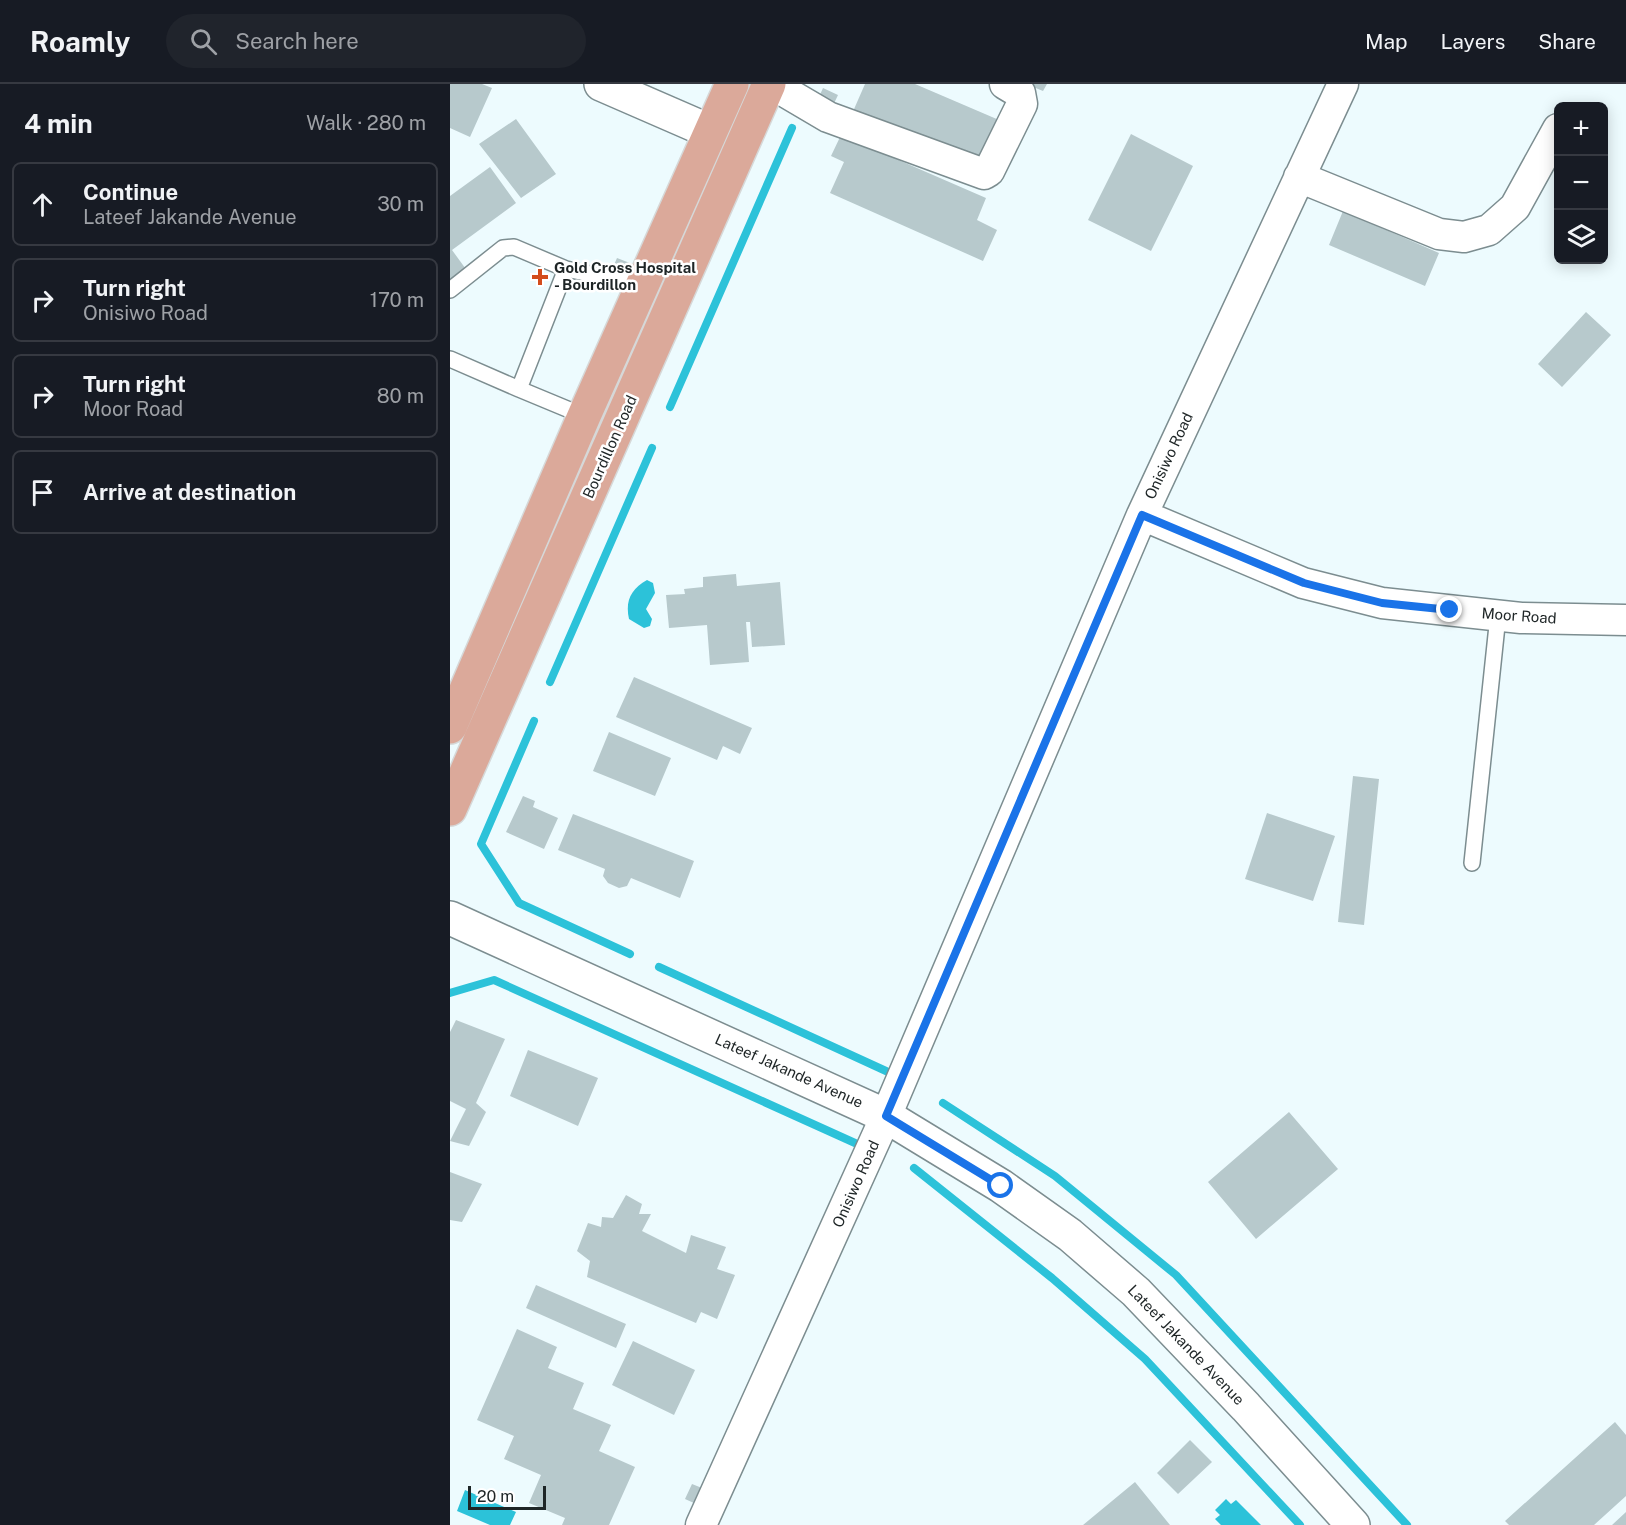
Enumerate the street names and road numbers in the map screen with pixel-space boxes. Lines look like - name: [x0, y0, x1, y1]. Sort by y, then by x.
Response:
- street label: Bourdillon Road: [579, 393, 640, 501]
- street label: Onisiwo Road: [1141, 410, 1196, 502]
- street label: Moor Road: [1481, 604, 1557, 627]
- street label: Lateef Jakande Avenue: [713, 1030, 866, 1111]
- street label: Onisiwo Road: [829, 1138, 882, 1230]
- street label: Lateef Jakande Avenue: [1125, 1281, 1248, 1408]

